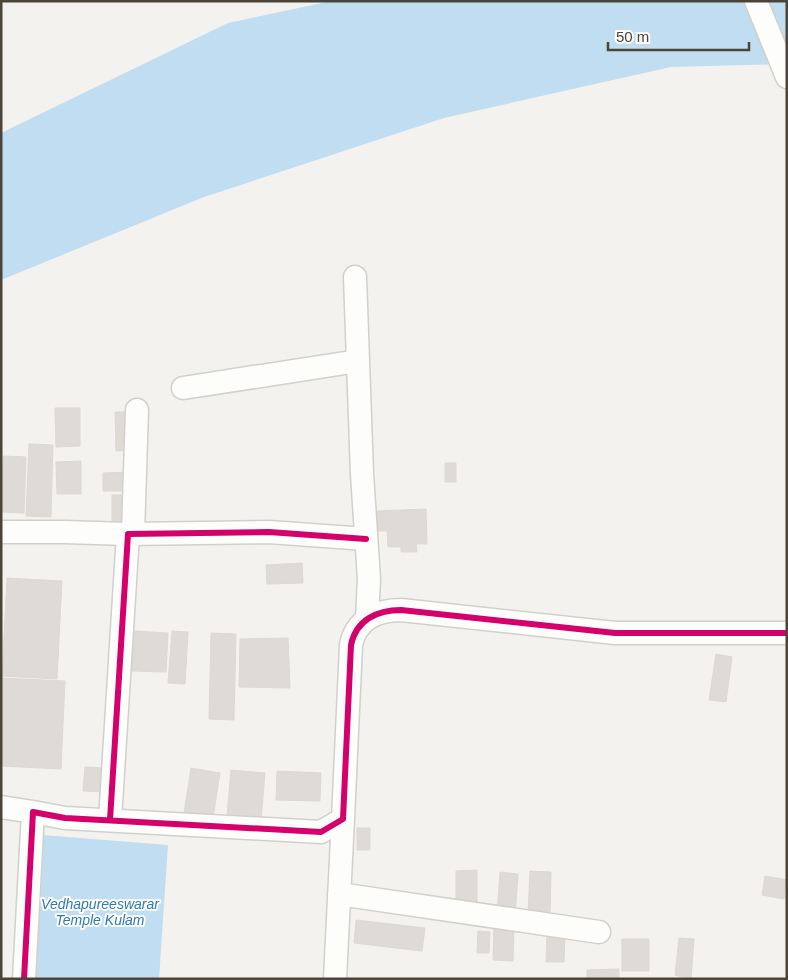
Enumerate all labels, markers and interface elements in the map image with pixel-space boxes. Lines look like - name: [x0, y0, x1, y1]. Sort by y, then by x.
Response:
- scale bar: [608, 20, 749, 52]
- text: 50 m: [616, 28, 649, 45]
- water label: Vedhapureeswarar Temple Kulam: [41, 896, 160, 928]

